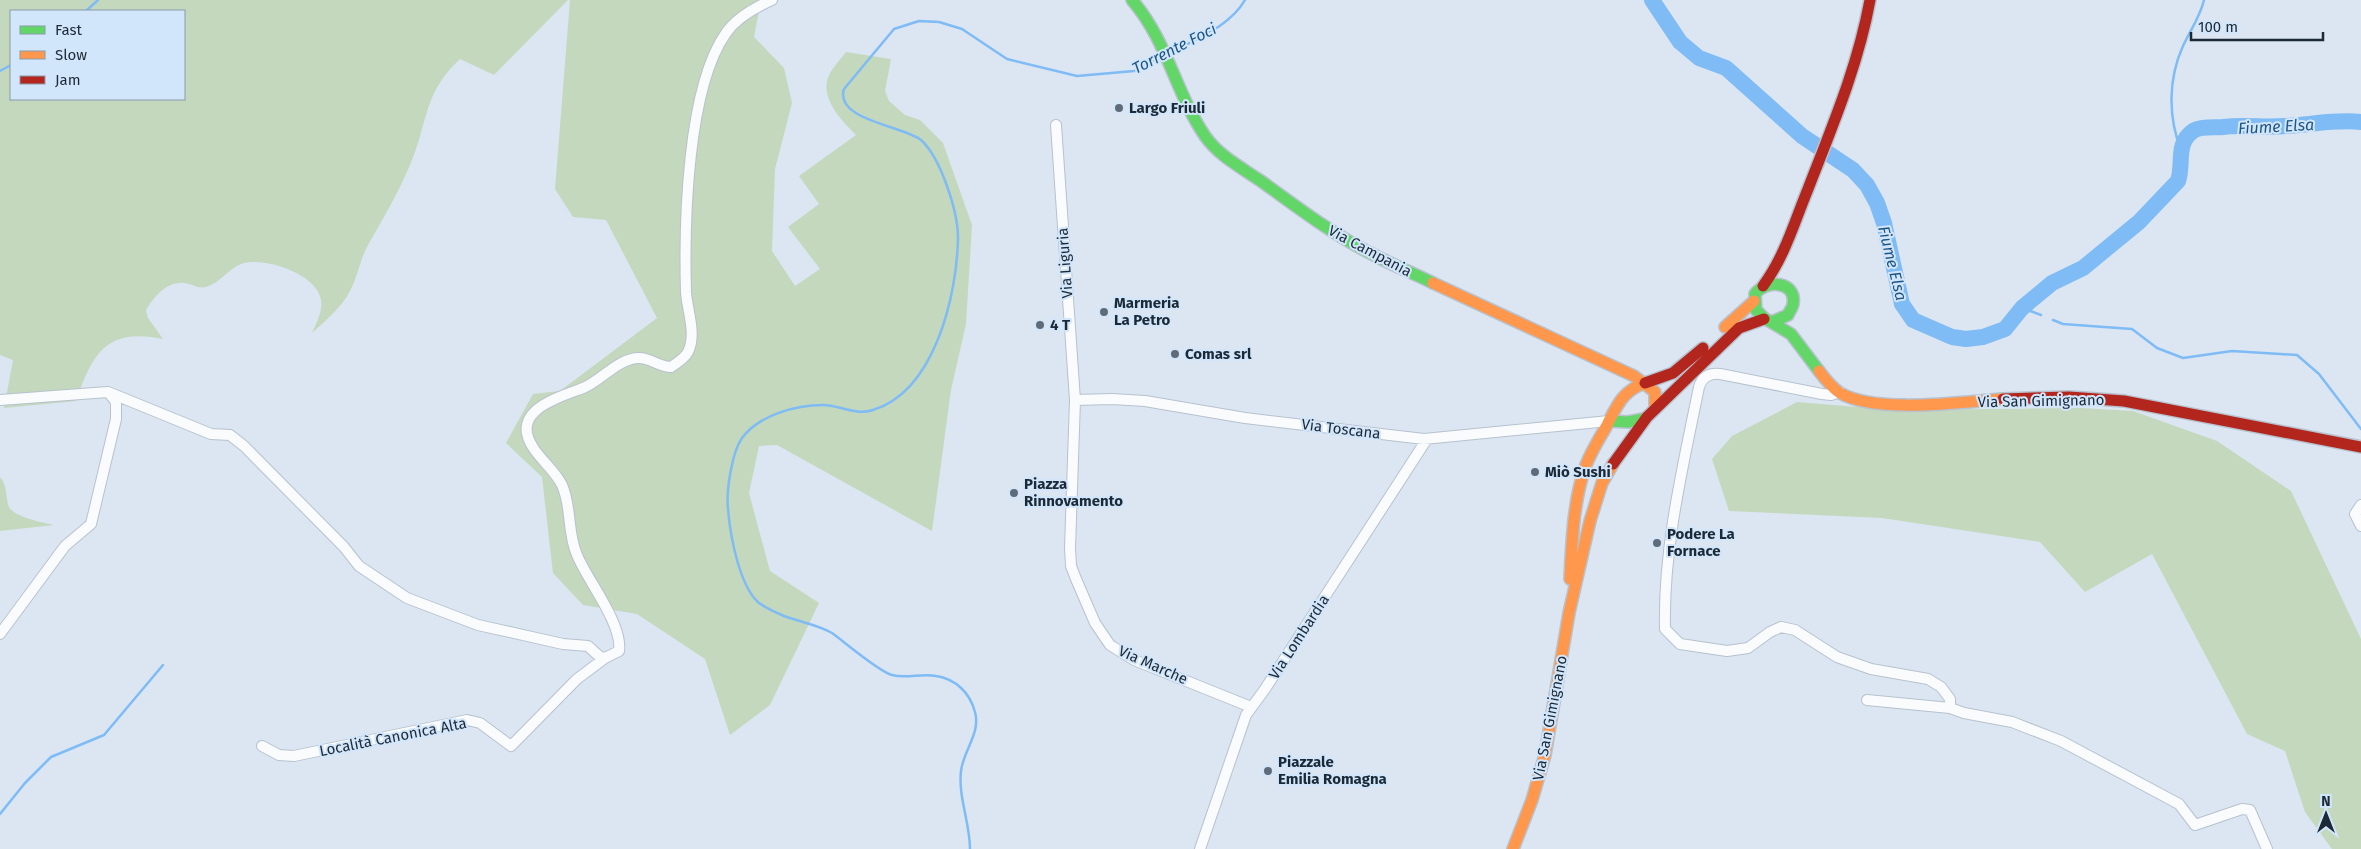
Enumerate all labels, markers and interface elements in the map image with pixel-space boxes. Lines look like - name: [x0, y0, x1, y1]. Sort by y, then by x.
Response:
- legend: [10, 10, 185, 100]
- scale bar: [2191, 10, 2324, 42]
- text: 100 m: [2198, 18, 2238, 36]
- water label: Torrente Foci: [1129, 19, 1220, 78]
- text: Fast: [55, 21, 82, 39]
- text: Slow: [55, 46, 87, 64]
- text: Jam: [55, 71, 81, 89]
- place label: Largo Friuli: [1129, 99, 1205, 117]
- marker: Largo Friuli: [1113, 102, 1125, 114]
- water label: Fiume Elsa: [2237, 115, 2315, 138]
- street label: Via Campania: [1325, 221, 1415, 281]
- water label: Fiume Elsa: [1874, 224, 1911, 302]
- street label: Via Liguria: [1054, 227, 1076, 299]
- place label: Marmeria La Petro: [1114, 294, 1179, 329]
- marker: Marmeria La Petro: [1098, 306, 1110, 318]
- place label: 4 T: [1050, 316, 1071, 334]
- marker: 4 T: [1034, 319, 1046, 331]
- place label: Comas srl: [1185, 345, 1252, 363]
- marker: Comas srl: [1169, 348, 1181, 360]
- street label: Via San Gimignano: [1977, 391, 2105, 411]
- street label: Via Toscana: [1300, 415, 1382, 443]
- place label: Miò Sushi: [1545, 463, 1611, 481]
- marker: Miò Sushi: [1529, 466, 1541, 478]
- place label: Piazza Rinnovamento: [1024, 475, 1123, 510]
- marker: Piazza Rinnovamento: [1008, 487, 1020, 499]
- place label: Podere La Fornace: [1667, 525, 1735, 560]
- marker: Podere La Fornace: [1651, 537, 1663, 549]
- street label: Via Lombardia: [1265, 591, 1333, 683]
- street label: Via Marche: [1116, 642, 1190, 688]
- street label: Via San Gimignano: [1529, 654, 1571, 782]
- street label: Località Canonica Alta: [318, 714, 468, 760]
- place label: Piazzale Emilia Romagna: [1278, 753, 1387, 788]
- marker: Piazzale Emilia Romagna: [1262, 765, 1274, 777]
- north arrow: [2301, 789, 2351, 839]
- text: N: [2321, 793, 2331, 810]

